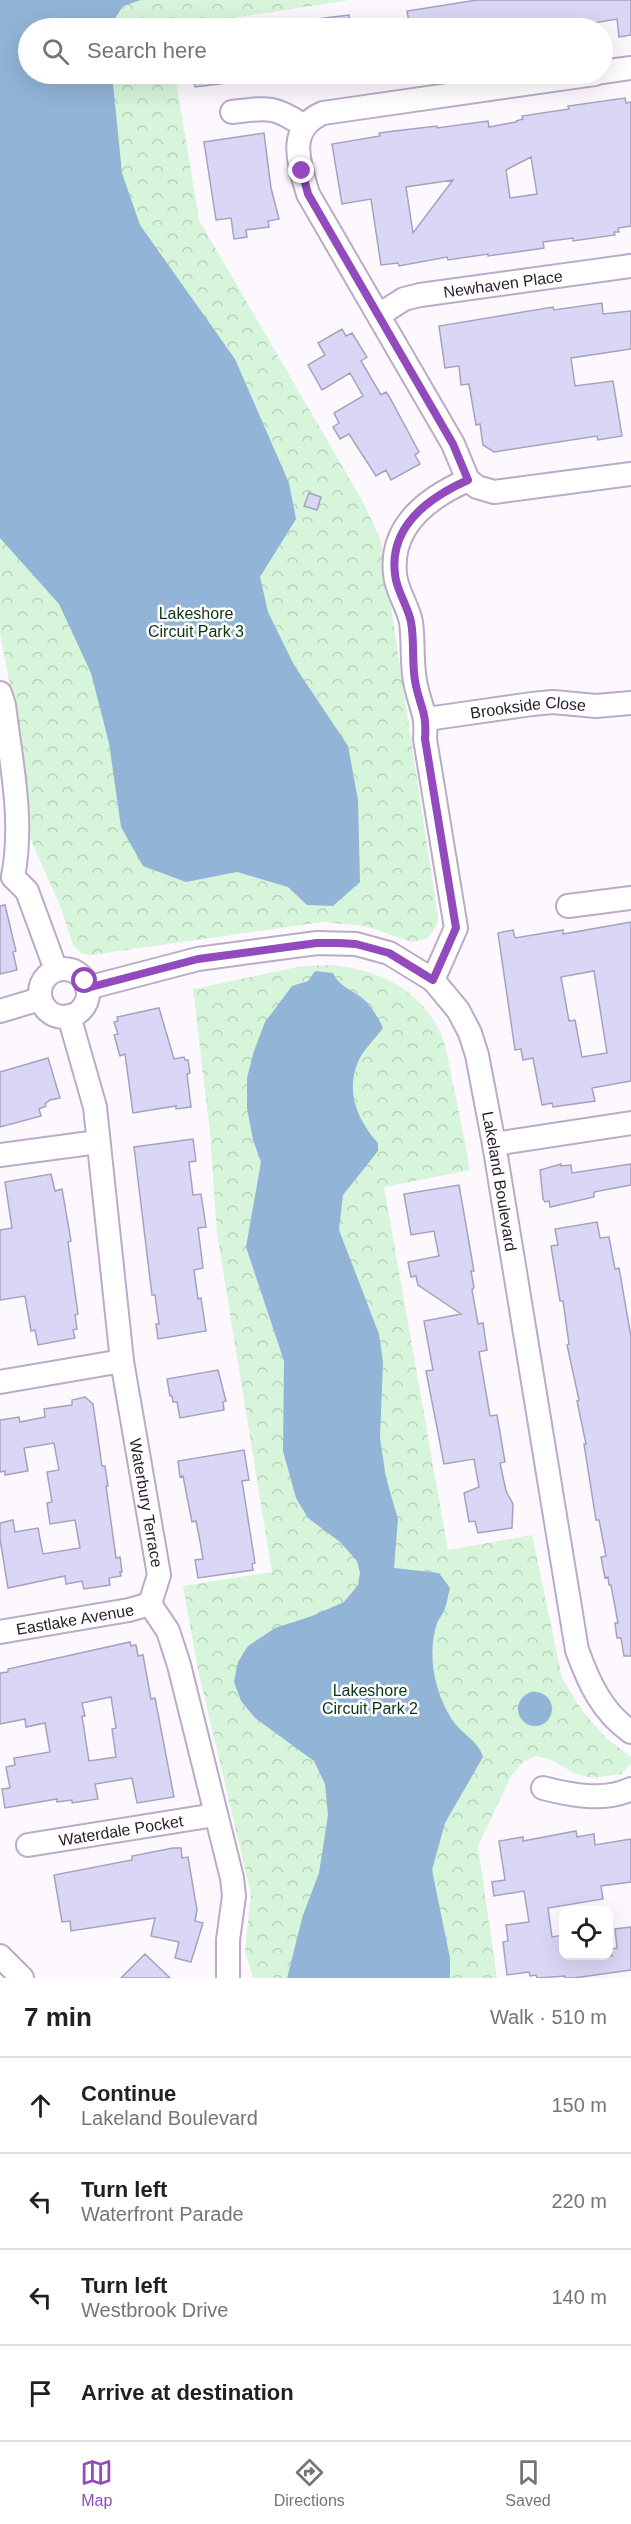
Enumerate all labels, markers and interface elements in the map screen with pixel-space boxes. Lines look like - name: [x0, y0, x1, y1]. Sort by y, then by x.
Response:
- search box: [18, 18, 613, 84]
- icon: search: [39, 35, 72, 68]
- text: Search here: [87, 38, 207, 63]
- route end: [288, 157, 314, 183]
- street label: Newhaven Place: [442, 267, 564, 300]
- park label: Lakeshore Circuit Park 3: [148, 605, 244, 640]
- street label: Brookside Close: [469, 693, 587, 721]
- route start: [71, 967, 97, 993]
- street label: Lakeland Boulevard: [479, 1110, 520, 1252]
- street label: Waterbury Terrace: [127, 1437, 166, 1569]
- street label: Eastlake Avenue: [15, 1601, 136, 1638]
- park label: Lakeshore Circuit Park 2: [322, 1682, 418, 1717]
- street label: Waterdale Pocket: [57, 1812, 185, 1848]
- map controls: [559, 1906, 613, 1960]
- button: locate: [559, 1906, 613, 1960]
- text: 7 min: [24, 2002, 92, 2032]
- text: Walk · 510 m: [490, 2006, 607, 2028]
- text: Continue: [81, 2081, 176, 2106]
- icon: ahead: [24, 2089, 57, 2122]
- text: 150 m: [551, 2094, 607, 2116]
- text: Lakeland Boulevard: [81, 2107, 258, 2129]
- text: Turn left: [81, 2177, 167, 2202]
- icon: left: [24, 2185, 57, 2218]
- text: 220 m: [551, 2190, 607, 2212]
- text: Waterfront Parade: [81, 2203, 244, 2225]
- text: Turn left: [81, 2273, 167, 2298]
- icon: left: [24, 2281, 57, 2314]
- text: 140 m: [551, 2286, 607, 2308]
- text: Westbrook Drive: [81, 2299, 228, 2321]
- icon: arrive: [24, 2377, 57, 2410]
- text: Arrive at destination: [81, 2380, 294, 2405]
- tab: Map: [80, 2456, 113, 2510]
- tab: Directions: [274, 2456, 345, 2510]
- tab: Saved: [505, 2456, 551, 2510]

